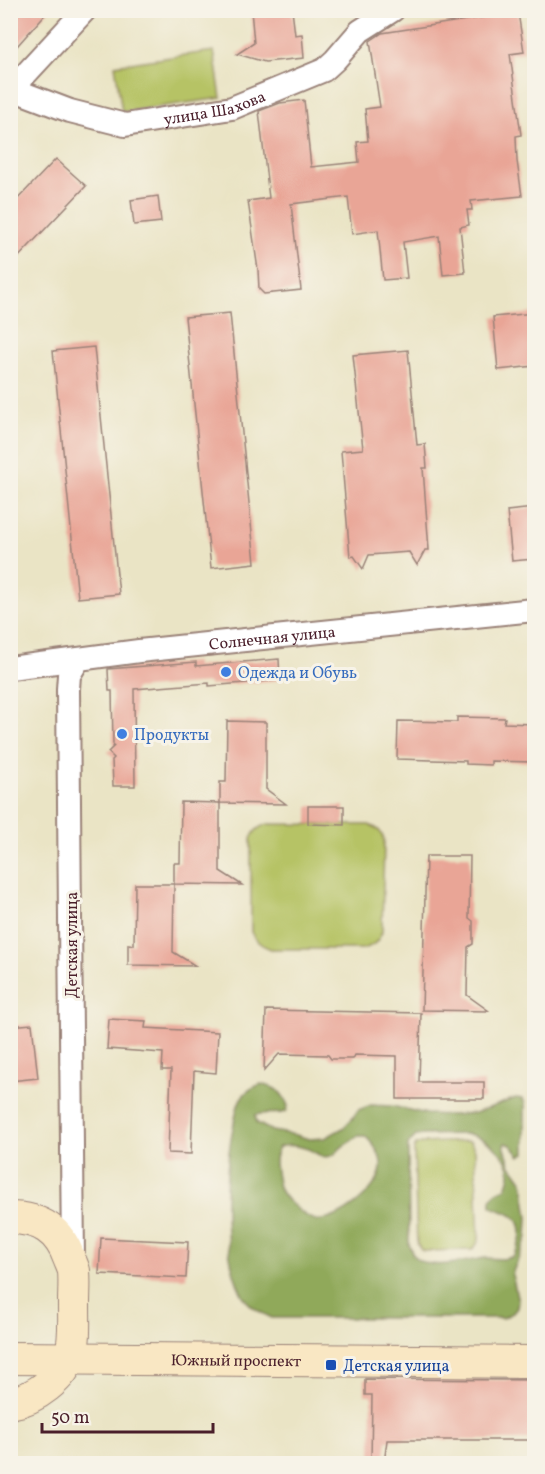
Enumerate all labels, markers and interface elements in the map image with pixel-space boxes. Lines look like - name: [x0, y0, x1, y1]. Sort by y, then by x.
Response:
- street label: улица Шахова: [162, 86, 269, 132]
- street label: Солнечная улица: [208, 622, 337, 657]
- place label: Одежда и Обувь: [238, 663, 357, 685]
- marker: Одежда и Обувь: [219, 665, 233, 679]
- place label: Продукты: [134, 725, 209, 747]
- marker: Продукты: [115, 727, 129, 741]
- street label: Детская улица: [62, 892, 84, 998]
- street label: Южный проспект: [171, 1350, 301, 1373]
- place label: Детская улица: [343, 1356, 449, 1378]
- marker: Детская улица: [324, 1358, 338, 1372]
- scale bar: [42, 1396, 213, 1434]
- text: 50 m: [51, 1406, 90, 1431]

